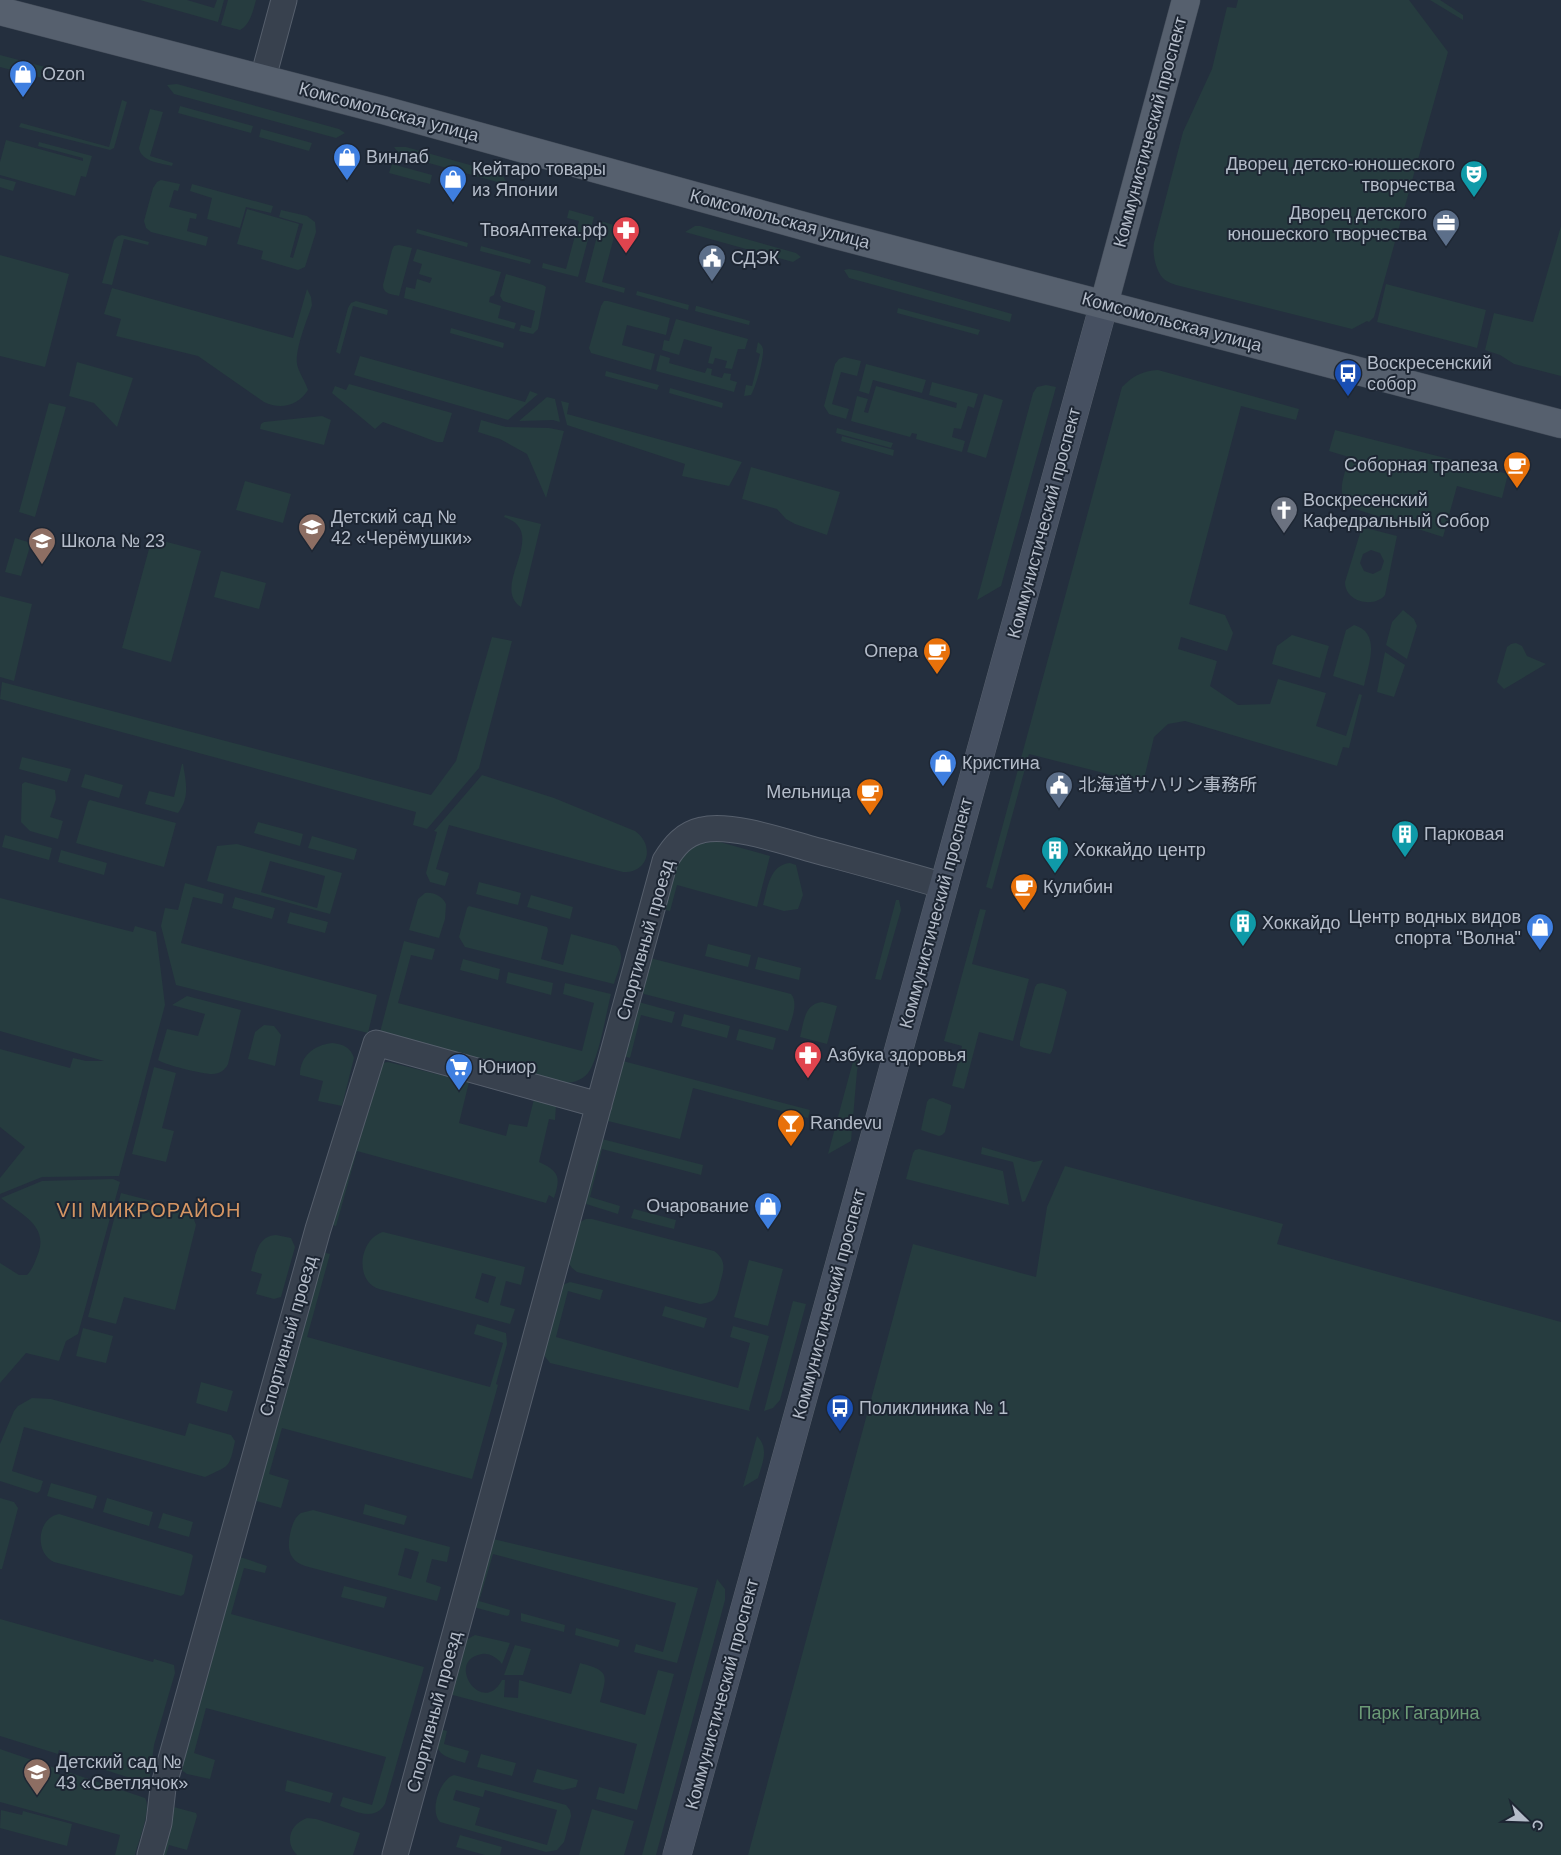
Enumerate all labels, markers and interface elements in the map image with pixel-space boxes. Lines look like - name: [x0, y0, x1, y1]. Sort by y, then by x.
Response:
- street label: Коммунистический проспект: [1110, 14, 1190, 250]
- shop icon: Ozon: [8, 59, 38, 98]
- place label: Ozon: [42, 64, 85, 84]
- street label: Комсомольская улица: [297, 78, 482, 146]
- shop icon: Винлаб: [332, 142, 362, 181]
- place label: Винлаб: [366, 147, 429, 167]
- place label: Дворец детско-юношеского творчества: [1226, 154, 1456, 195]
- place label: Кейтаро товары из Японии: [472, 159, 606, 200]
- theatre icon: Дворец детско-юношеского творчества: [1459, 159, 1489, 198]
- shop icon: Кейтаро товары из Японии: [438, 164, 468, 203]
- street label: Комсомольская улица: [688, 185, 873, 253]
- place label: Дворец детского юношеского творчества: [1228, 203, 1428, 244]
- office icon: Дворец детского юношеского творчества: [1431, 208, 1461, 247]
- pharmacy icon: ТвояАптека.рф: [611, 215, 641, 254]
- place label: ТвояАптека.рф: [480, 220, 607, 240]
- public building icon: СДЭК: [697, 243, 727, 282]
- place label: СДЭК: [731, 248, 780, 268]
- street label: Комсомольская улица: [1080, 288, 1265, 356]
- place label: Воскресенский собор: [1367, 353, 1492, 394]
- bus stop icon: Воскресенский собор: [1333, 358, 1363, 397]
- street label: Коммунистический проспект: [1004, 405, 1084, 641]
- cafe icon: Соборная трапеза: [1502, 450, 1532, 489]
- place label: Соборная трапеза: [1344, 455, 1499, 475]
- place label: Воскресенский Кафедральный Собор: [1303, 490, 1490, 531]
- church icon: Воскресенский Кафедральный Собор: [1269, 495, 1299, 534]
- place label: Детский сад № 42 «Черёмушки»: [331, 507, 472, 548]
- school or university icon: Детский сад № 42 «Черёмушки»: [297, 512, 327, 551]
- school or university icon: Школа № 23: [27, 526, 57, 565]
- place label: Школа № 23: [61, 531, 165, 551]
- cafe icon: Опера: [922, 636, 952, 675]
- place label: Опера: [864, 641, 919, 661]
- shop icon: Кристина: [928, 748, 958, 787]
- place label: Кристина: [962, 753, 1041, 773]
- public building icon: 北海道サハリン事務所: [1044, 770, 1074, 809]
- place label: 北海道サハリン事務所: [1078, 775, 1257, 795]
- cafe icon: Мельница: [855, 777, 885, 816]
- place label: Мельница: [766, 782, 852, 802]
- street label: Коммунистический проспект: [896, 795, 976, 1031]
- building icon: Парковая: [1390, 819, 1420, 858]
- place label: Парковая: [1424, 824, 1504, 844]
- building icon: Хоккайдо центр: [1040, 835, 1070, 874]
- place label: Хоккайдо центр: [1074, 840, 1206, 860]
- street label: Спортивный проезд: [613, 857, 678, 1023]
- cafe icon: Кулибин: [1009, 872, 1039, 911]
- place label: Кулибин: [1043, 877, 1113, 897]
- place label: Центр водных видов спорта "Волна": [1348, 907, 1521, 948]
- building icon: Хоккайдо: [1228, 908, 1258, 947]
- shop icon: Центр водных видов спорта "Волна": [1525, 912, 1555, 951]
- place label: Хоккайдо: [1262, 913, 1341, 933]
- pharmacy icon: Азбука здоровья: [793, 1040, 823, 1079]
- place label: Азбука здоровья: [827, 1045, 966, 1065]
- supermarket icon: Юниор: [444, 1052, 474, 1091]
- place label: Юниор: [478, 1057, 536, 1077]
- bar icon: Randevu: [776, 1108, 806, 1147]
- place label: Randevu: [810, 1113, 882, 1133]
- street label: Коммунистический проспект: [789, 1186, 869, 1422]
- shop icon: Очарование: [753, 1191, 783, 1230]
- place label: Очарование: [646, 1196, 749, 1216]
- district label: VII МИКРОРАЙОН: [57, 1198, 241, 1221]
- street label: Спортивный проезд: [256, 1253, 321, 1419]
- bus stop icon: Поликлиника № 1: [825, 1393, 855, 1432]
- place label: Поликлиника № 1: [859, 1398, 1008, 1418]
- street label: Коммунистический проспект: [682, 1576, 762, 1812]
- street label: Спортивный проезд: [403, 1629, 465, 1795]
- park label: Парк Гагарина: [1359, 1703, 1480, 1723]
- place label: Детский сад № 43 «Светлячок»: [56, 1752, 188, 1793]
- school or university icon: Детский сад № 43 «Светлячок»: [22, 1757, 52, 1796]
- north arrow: [1501, 1795, 1551, 1845]
- text: С: [1529, 1817, 1547, 1833]

